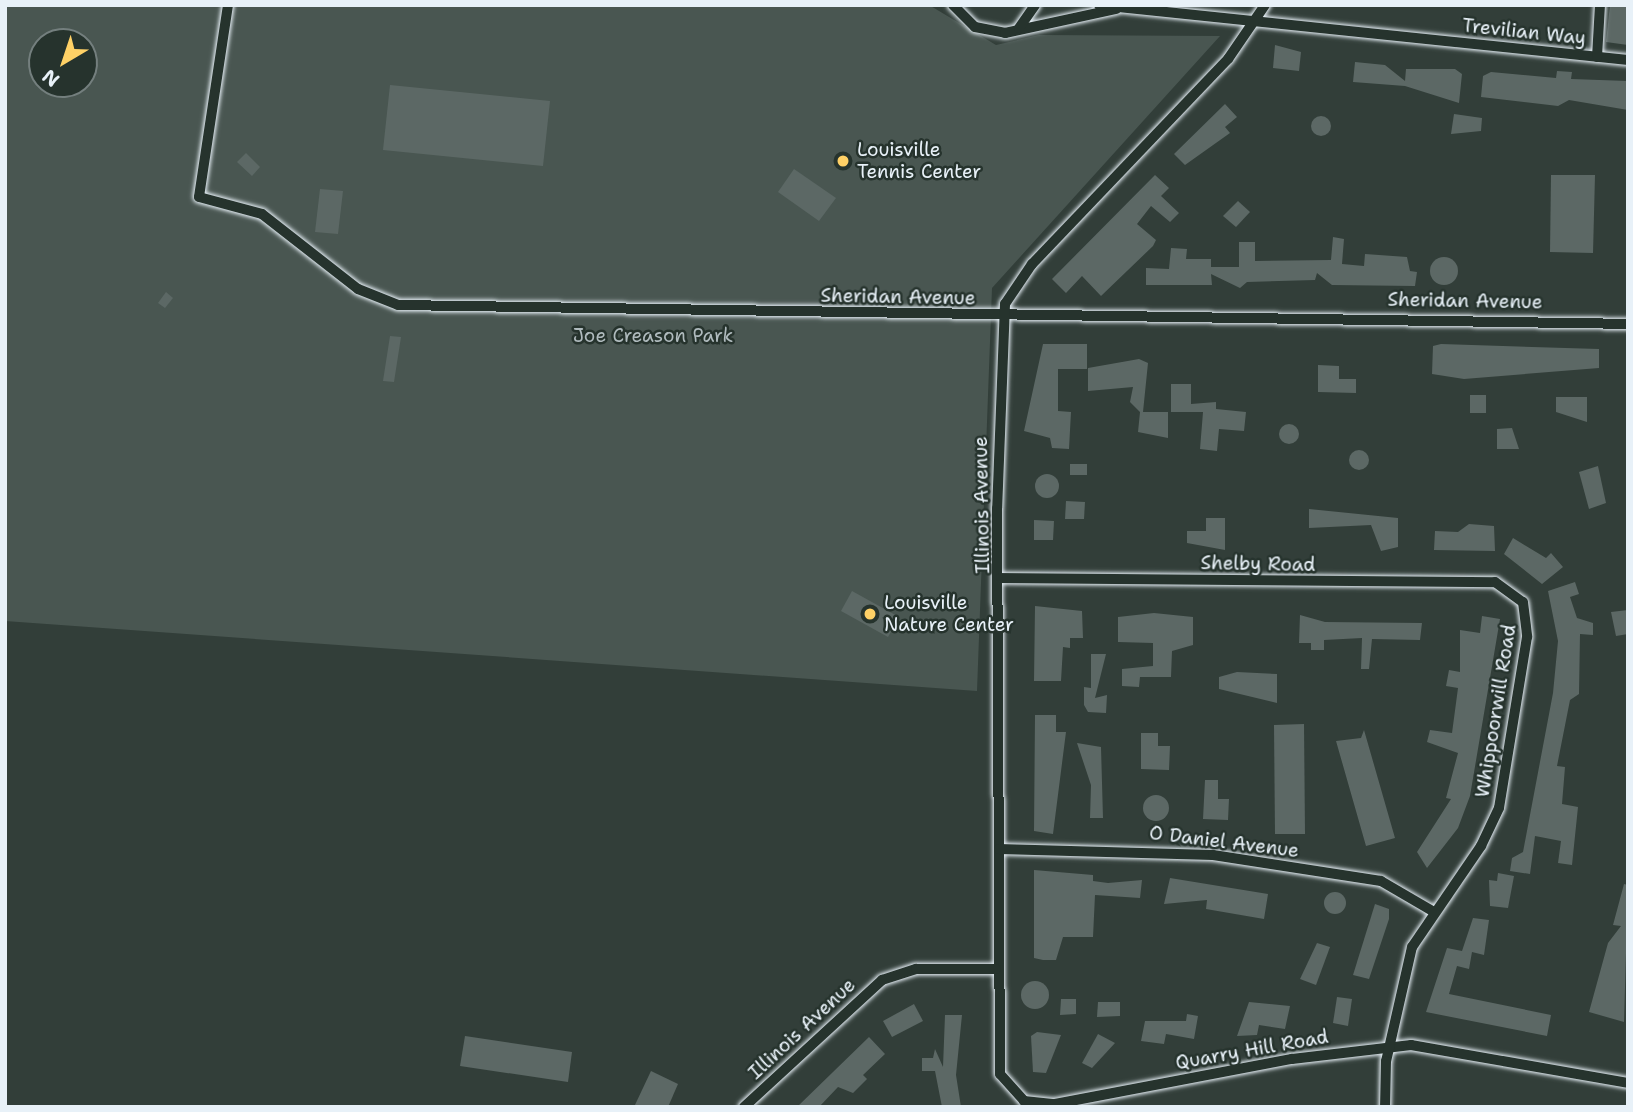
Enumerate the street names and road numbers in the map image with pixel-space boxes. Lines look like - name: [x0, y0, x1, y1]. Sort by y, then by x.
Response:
- street label: Trevilian Way: [1461, 14, 1587, 50]
- street label: Sheridan Avenue: [820, 284, 976, 310]
- street label: Sheridan Avenue: [1387, 288, 1543, 314]
- street label: Illinois Avenue: [969, 436, 995, 574]
- street label: Shelby Road: [1200, 552, 1316, 576]
- street label: Whippoorwill Road: [1471, 623, 1521, 799]
- street label: O Daniel Avenue: [1148, 822, 1300, 862]
- street label: Illinois Avenue: [744, 974, 860, 1084]
- street label: Quarry Hill Road: [1174, 1025, 1330, 1075]

